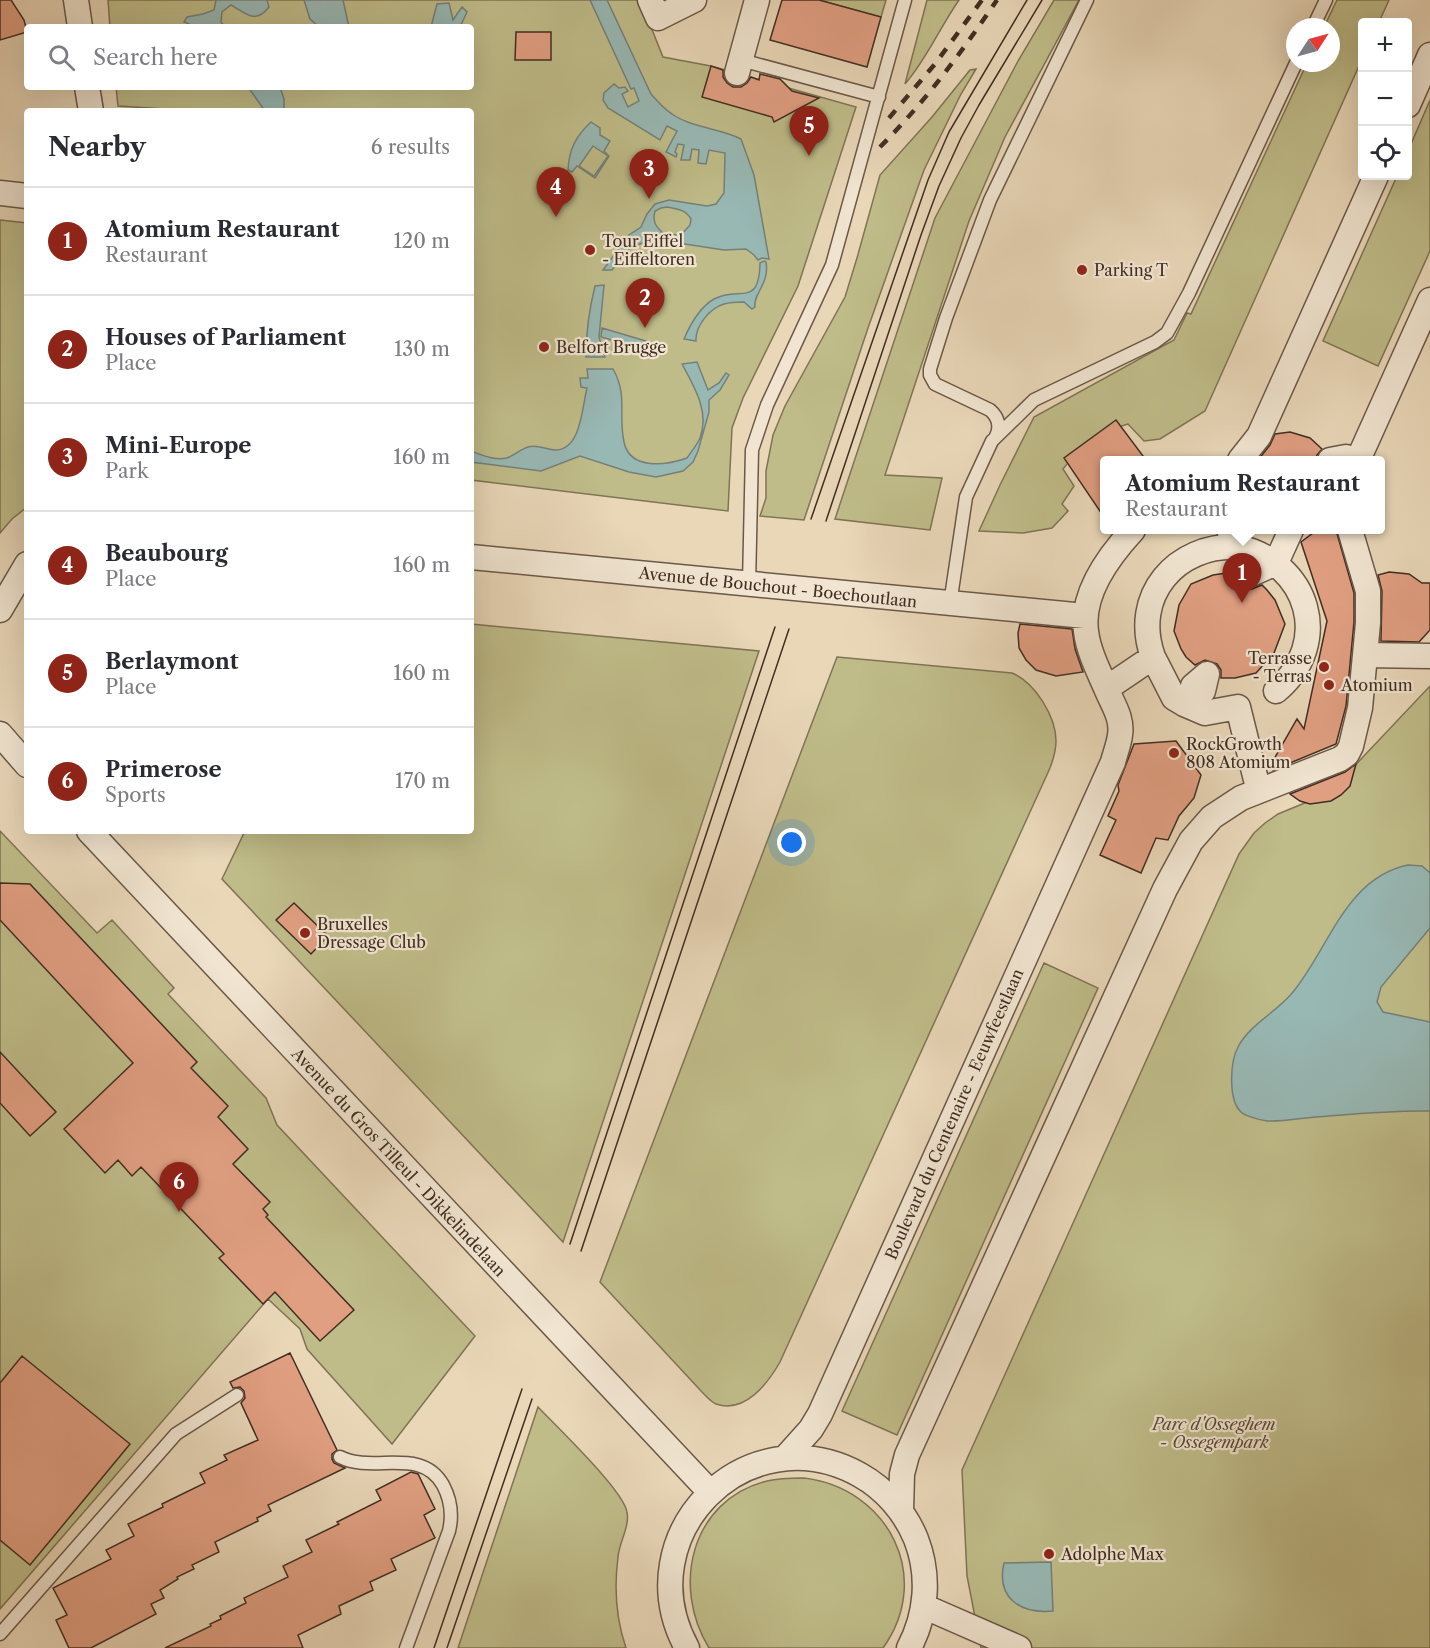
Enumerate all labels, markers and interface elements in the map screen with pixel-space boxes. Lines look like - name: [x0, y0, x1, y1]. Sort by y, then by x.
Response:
- north arrow: [1286, 18, 1340, 72]
- map controls: [1358, 18, 1412, 180]
- button: +: [1358, 18, 1412, 72]
- search box: [24, 24, 474, 90]
- icon: search: [45, 41, 78, 74]
- text: Search here: [93, 44, 218, 71]
- button: −: [1358, 72, 1412, 126]
- pin: 5: [790, 106, 828, 156]
- button: locate: [1358, 126, 1412, 180]
- text: Nearby: [48, 131, 146, 163]
- text: 6 results: [371, 135, 450, 159]
- pin: 3: [630, 150, 668, 199]
- pin: 4: [536, 168, 576, 217]
- text: Atomium Restaurant: [105, 216, 340, 243]
- text: 1: [63, 229, 72, 253]
- text: 120 m: [393, 229, 450, 253]
- place label: Tour Eiffel - Eiffeltoren: [602, 231, 695, 269]
- text: Restaurant: [105, 243, 208, 267]
- marker: Tour Eiffel - Eiffeltoren: [583, 243, 597, 257]
- place label: Parking T: [1094, 260, 1168, 280]
- marker: Parking T: [1075, 263, 1089, 277]
- pin: 2: [626, 278, 664, 328]
- text: Houses of Parliament: [105, 324, 346, 351]
- text: 2: [62, 337, 73, 361]
- text: 130 m: [394, 337, 450, 361]
- place label: Belfort Brugge: [556, 337, 666, 357]
- marker: Belfort Brugge: [537, 340, 551, 354]
- text: Place: [105, 351, 156, 375]
- text: Mini-Europe: [105, 432, 252, 459]
- text: 3: [62, 445, 73, 469]
- text: 160 m: [393, 445, 450, 469]
- popup: [1100, 456, 1385, 534]
- text: Park: [105, 459, 148, 483]
- text: Atomium Restaurant: [1125, 470, 1360, 497]
- text: Restaurant: [1125, 497, 1228, 521]
- text: Beaubourg: [105, 540, 228, 567]
- text: 4: [62, 553, 73, 577]
- text: 160 m: [393, 553, 450, 577]
- pin: 1: [1222, 554, 1262, 603]
- street label: Avenue de Bouchout - Boechoutlaan: [637, 562, 918, 612]
- text: Place: [105, 567, 156, 591]
- text: Berlaymont: [105, 648, 239, 675]
- place label: Terrasse - Terras: [1248, 648, 1312, 686]
- marker: Terrasse - Terras: [1317, 660, 1331, 674]
- text: 5: [62, 661, 73, 685]
- text: 160 m: [393, 661, 450, 685]
- text: Place: [105, 675, 156, 699]
- place label: Atomium: [1340, 675, 1413, 695]
- marker: Atomium: [1322, 678, 1336, 692]
- place label: RockGrowth 808 Atomium: [1186, 734, 1290, 772]
- marker: RockGrowth 808 Atomium: [1167, 746, 1181, 760]
- text: Primerose: [105, 756, 222, 783]
- text: 6: [62, 769, 73, 793]
- text: 170 m: [395, 769, 450, 793]
- text: Sports: [105, 783, 166, 807]
- your location: [777, 828, 806, 857]
- place label: Bruxelles Dressage Club: [317, 914, 426, 952]
- marker: Bruxelles Dressage Club: [298, 926, 312, 940]
- street label: Boulevard du Centenaire - Eeuwfeestlaan: [881, 965, 1027, 1263]
- street label: Avenue du Gros Tilleul - Dikkelindelaan: [287, 1043, 510, 1280]
- pin: 6: [160, 1162, 198, 1212]
- park label: Parc d'Osseghem - Ossegempark: [1151, 1414, 1276, 1452]
- place label: Adolphe Max: [1060, 1544, 1165, 1564]
- marker: Adolphe Max: [1042, 1547, 1056, 1561]

